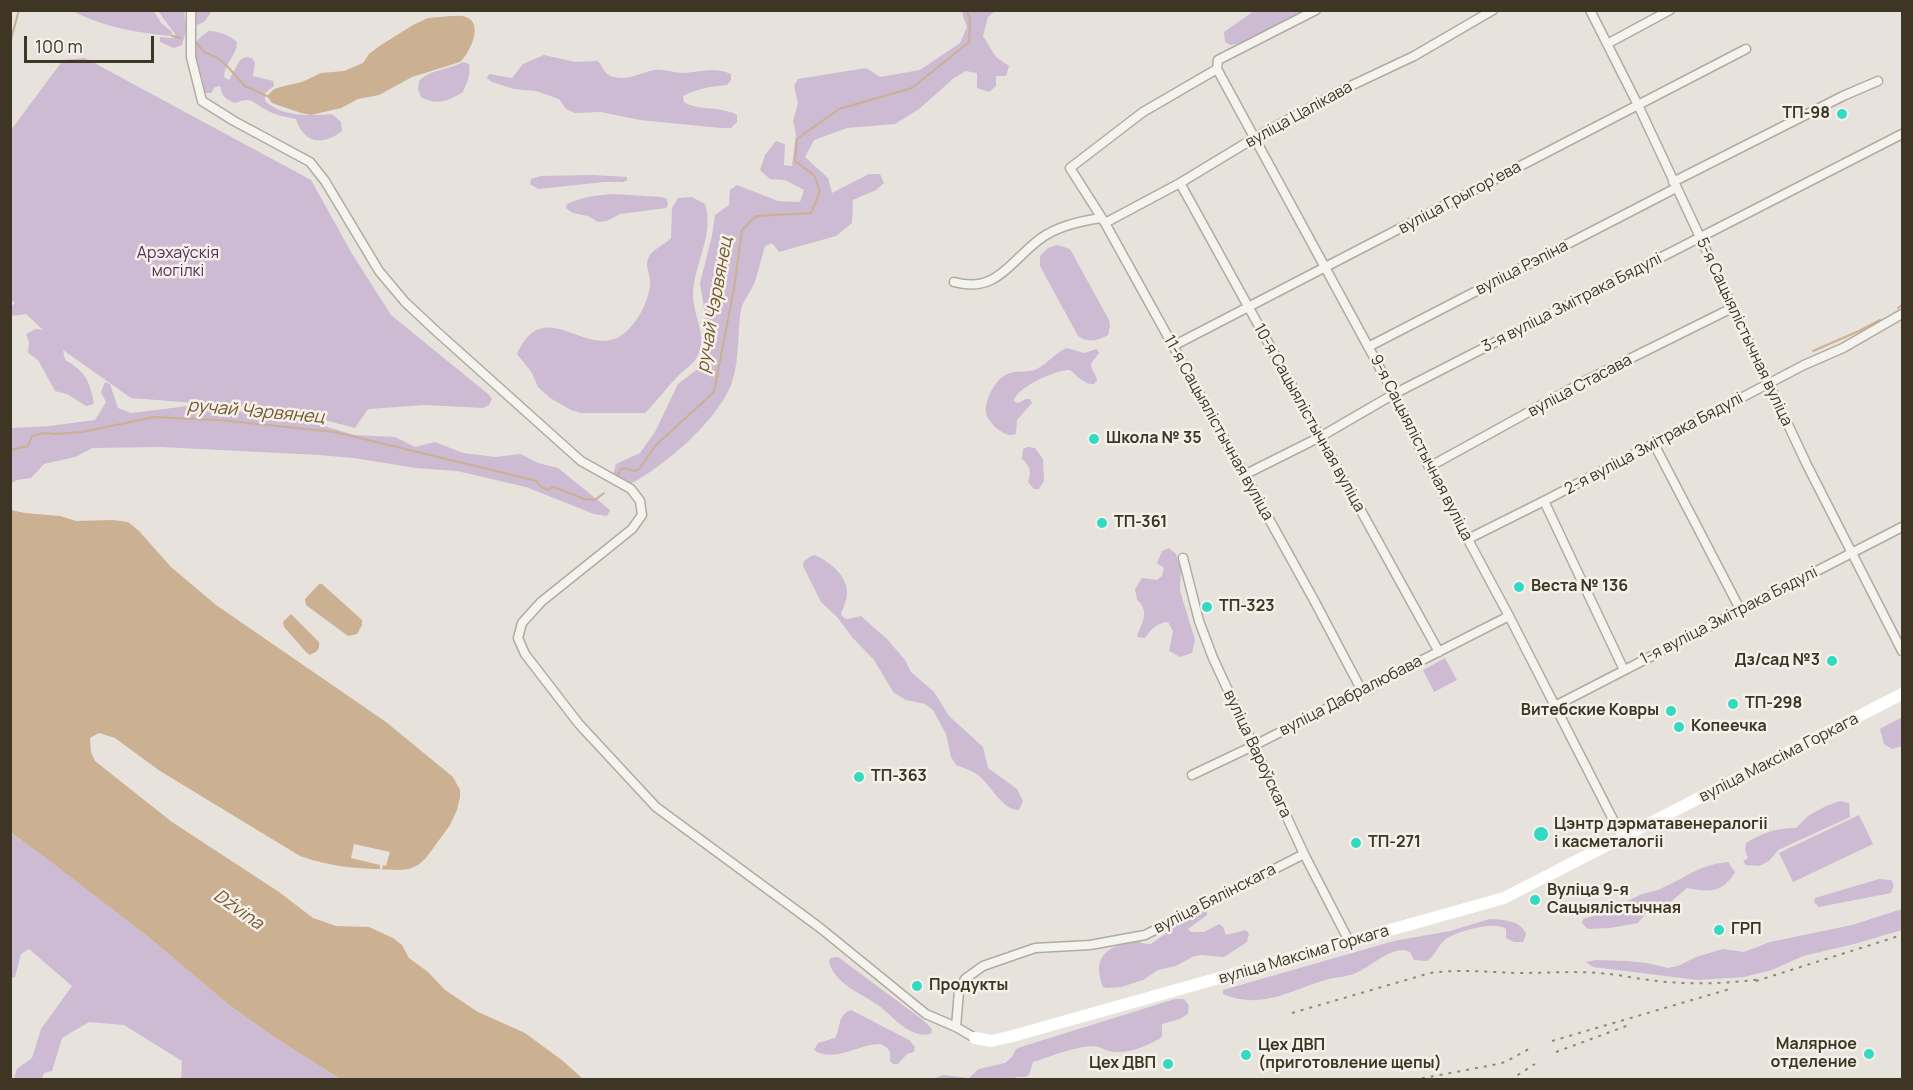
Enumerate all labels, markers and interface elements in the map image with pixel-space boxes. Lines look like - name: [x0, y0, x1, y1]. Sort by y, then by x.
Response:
- scale bar: [27, 24, 158, 62]
- text: 100 m: [35, 34, 83, 58]
- street label: вуліца Цалікава: [1242, 78, 1356, 152]
- place label: ТП-98: [1782, 104, 1830, 124]
- marker: ТП-98: [1835, 107, 1849, 121]
- street label: вуліца Грыгорʼева: [1395, 158, 1525, 238]
- water label: ручай Чэрвянец: [692, 235, 738, 375]
- street label: 5-я Сацыялістычная вуліца: [1692, 235, 1796, 429]
- street label: вуліца Рэпіна: [1473, 236, 1571, 300]
- park label: Арэхаўскія могілкі: [137, 244, 219, 282]
- street label: 3-я вуліца Змітрака Бядулі: [1479, 249, 1665, 357]
- street label: 10-я Сацыялістычная вуліца: [1249, 320, 1369, 516]
- street label: 11-я Сацыялістычная вуліца: [1159, 332, 1277, 524]
- street label: вуліца Стасава: [1525, 351, 1635, 421]
- street label: 9-я Сацыялістычная вуліца: [1366, 352, 1476, 544]
- street label: 2-я вуліца Змітрака Бядулі: [1561, 389, 1747, 499]
- water label: ручай Чэрвянец: [187, 395, 325, 429]
- place label: Школа № 35: [1106, 429, 1202, 449]
- marker: Школа № 35: [1087, 432, 1101, 446]
- place label: ТП-361: [1114, 513, 1167, 533]
- marker: ТП-361: [1095, 516, 1109, 530]
- street label: 1-я вуліца Змітрака Бядулі: [1637, 563, 1821, 669]
- place label: Веста № 136: [1531, 577, 1628, 597]
- marker: Веста № 136: [1512, 580, 1526, 594]
- place label: ТП-323: [1219, 597, 1274, 617]
- marker: ТП-323: [1200, 600, 1214, 614]
- place label: Дз/сад №3: [1734, 651, 1820, 671]
- street label: вуліца Дабралюбава: [1276, 652, 1426, 740]
- marker: Дз/сад №3: [1825, 654, 1839, 668]
- street label: вуліца Вароўскага: [1219, 687, 1295, 821]
- place label: ТП-298: [1745, 694, 1802, 714]
- marker: ТП-298: [1726, 697, 1740, 711]
- place label: Витебские Ковры: [1521, 701, 1659, 721]
- marker: Витебские Ковры: [1664, 704, 1678, 718]
- street label: вуліца Максіма Горкага: [1696, 709, 1862, 807]
- place label: Копеечка: [1691, 717, 1767, 737]
- marker: Копеечка: [1672, 720, 1686, 734]
- place label: ТП-363: [871, 767, 927, 787]
- marker: ТП-363: [852, 770, 866, 784]
- place label: Цэнтр дэрматавенералогіі і касметалогіі: [1554, 815, 1768, 853]
- marker: Цэнтр дэрматавенералогіі і касметалогіі: [1532, 825, 1550, 843]
- place label: ТП-271: [1368, 833, 1421, 853]
- marker: ТП-271: [1349, 836, 1363, 850]
- street label: вуліца Бялінскага: [1151, 860, 1279, 938]
- place label: Вуліца 9-я Сацыялістычная: [1547, 881, 1681, 919]
- water label: Dźvina: [209, 885, 267, 935]
- marker: Вуліца 9-я Сацыялістычная: [1528, 893, 1542, 907]
- place label: ГРП: [1731, 920, 1762, 940]
- street label: вуліца Максіма Горкага: [1217, 921, 1391, 989]
- marker: ГРП: [1712, 923, 1726, 937]
- place label: Продукты: [929, 976, 1008, 996]
- marker: Продукты: [910, 979, 924, 993]
- place label: Малярное отделение: [1771, 1035, 1857, 1073]
- place label: Цех ДВП (приготовление щепы): [1258, 1036, 1442, 1074]
- marker: Малярное отделение: [1862, 1047, 1876, 1061]
- marker: Цех ДВП (приготовление щепы): [1239, 1048, 1253, 1062]
- place label: Цех ДВП: [1089, 1054, 1156, 1074]
- marker: Цех ДВП: [1161, 1057, 1175, 1071]

